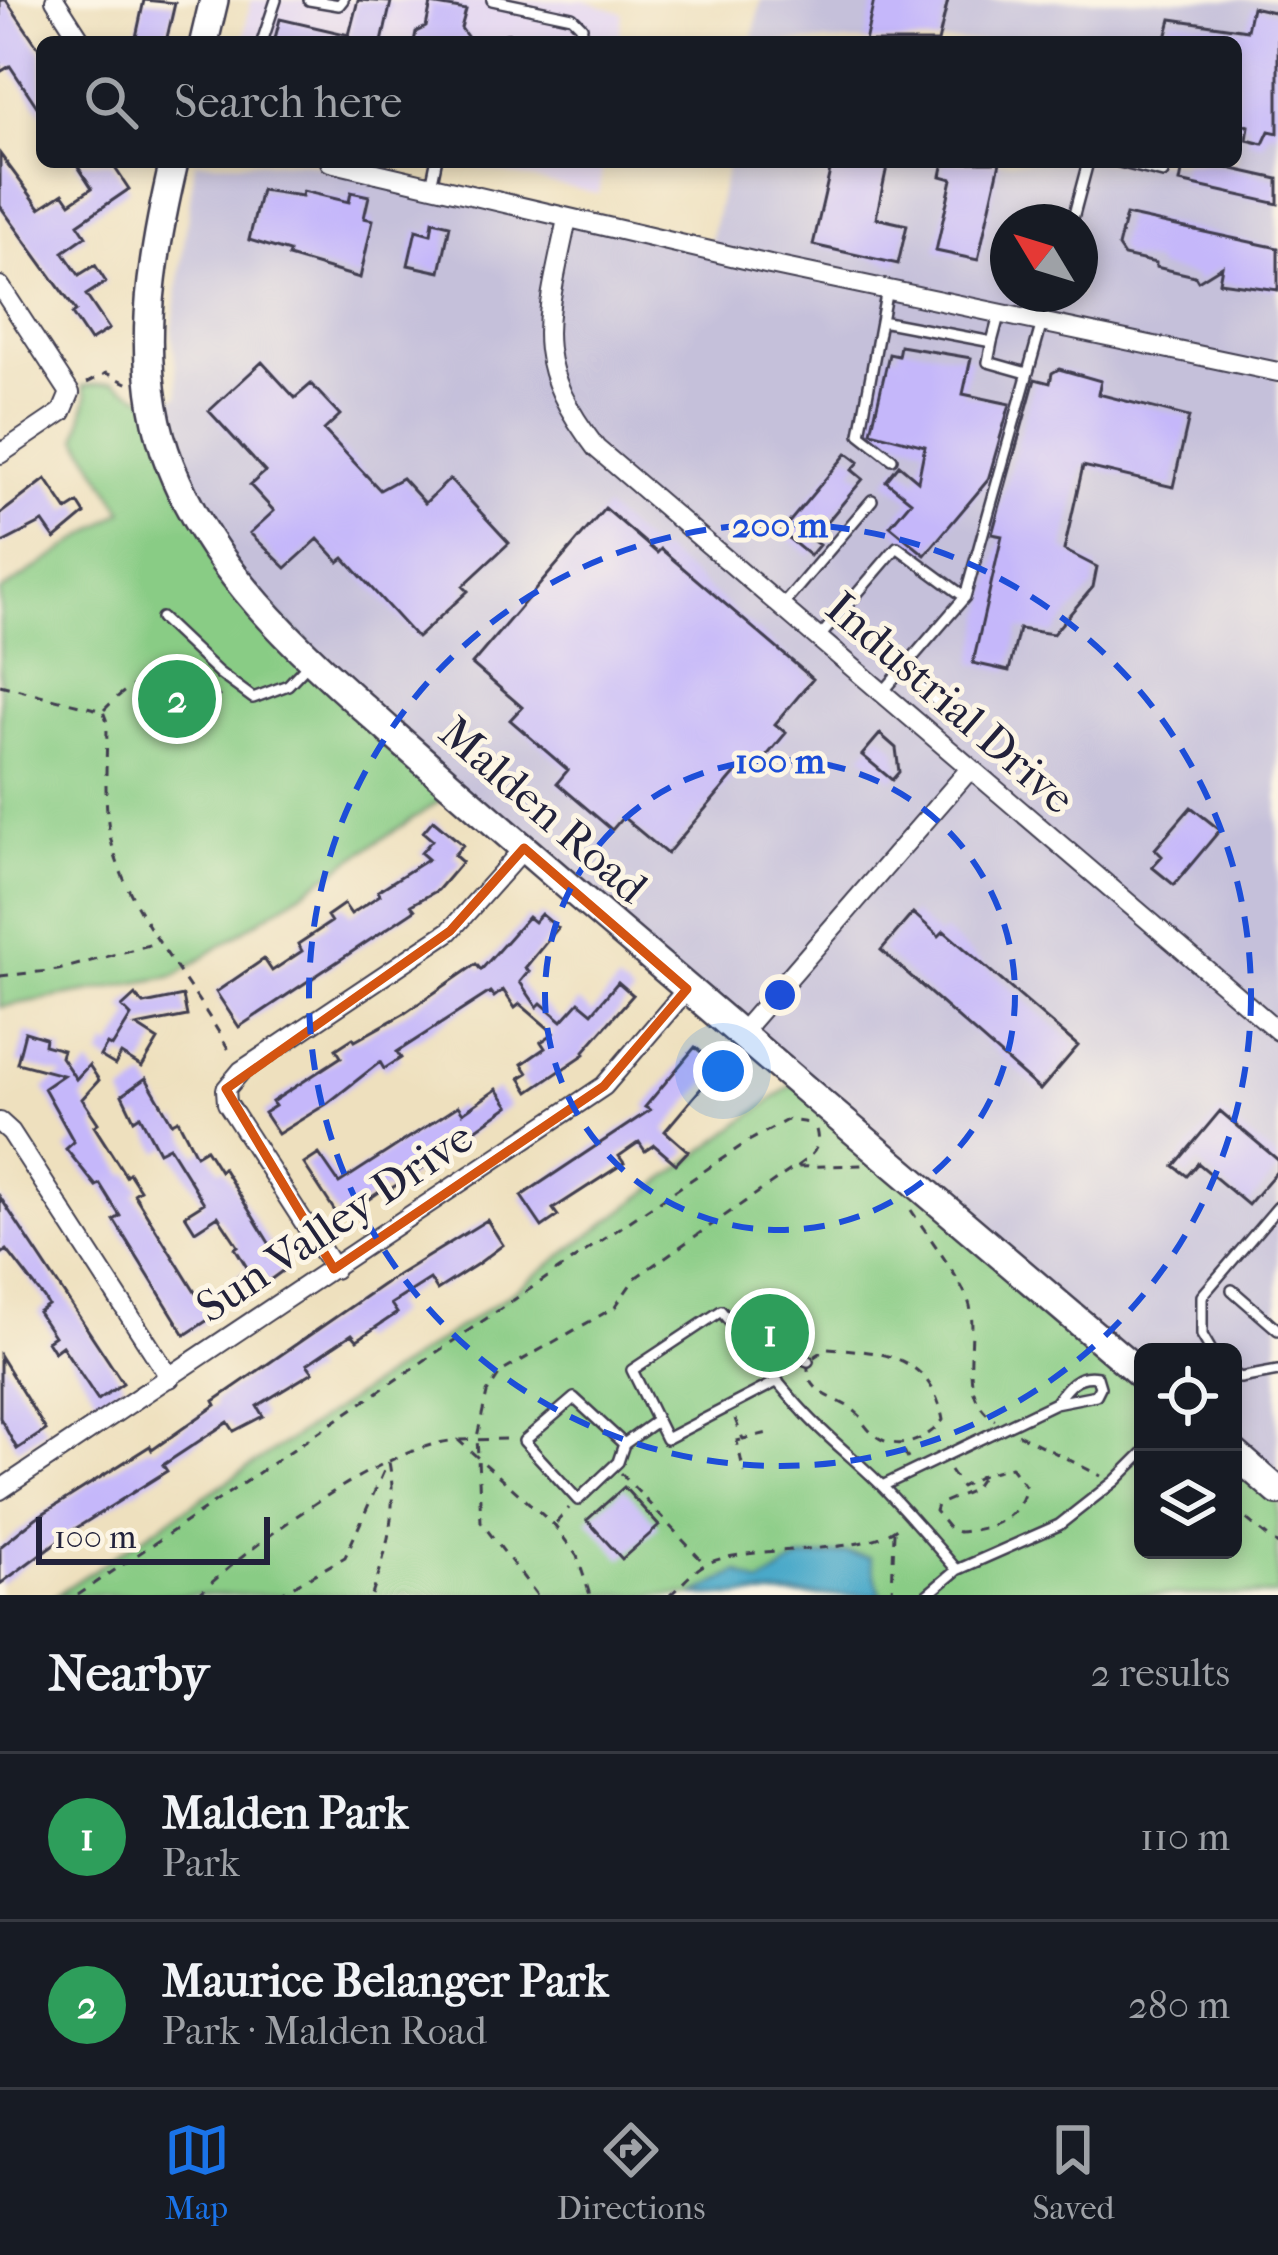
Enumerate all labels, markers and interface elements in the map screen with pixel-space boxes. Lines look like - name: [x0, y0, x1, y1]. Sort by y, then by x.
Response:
- search box: [36, 36, 1242, 168]
- icon: search: [78, 69, 144, 135]
- text: Search here: [174, 76, 402, 129]
- north arrow: [990, 204, 1098, 312]
- text: 200 m: [732, 504, 829, 546]
- street label: Industrial Drive: [815, 581, 1085, 825]
- pin: 2: [138, 654, 216, 744]
- street label: Malden Road: [429, 706, 658, 915]
- text: 100 m: [735, 740, 826, 782]
- centre of rings: [759, 974, 801, 1016]
- your location: [693, 1041, 753, 1101]
- street label: Sun Valley Drive: [187, 1110, 483, 1334]
- pin: 1: [731, 1288, 809, 1378]
- map controls: [1134, 1343, 1242, 1559]
- button: locate: [1134, 1343, 1242, 1451]
- button: layers: [1134, 1451, 1242, 1559]
- scale bar: [36, 1511, 270, 1564]
- text: 100 m: [54, 1518, 137, 1557]
- text: Nearby: [48, 1643, 209, 1703]
- text: 2 results: [1091, 1650, 1230, 1696]
- text: Malden Park: [162, 1787, 408, 1840]
- text: 1: [80, 1814, 94, 1860]
- text: 110 m: [1140, 1814, 1230, 1860]
- text: Park: [162, 1840, 240, 1886]
- text: Maurice Belanger Park: [162, 1955, 608, 2008]
- text: 2: [77, 1982, 97, 2028]
- text: 280 m: [1128, 1982, 1230, 2028]
- text: Park · Malden Road: [162, 2008, 487, 2054]
- tab: Map: [164, 2117, 230, 2228]
- tab: Directions: [557, 2117, 705, 2228]
- tab: Saved: [1033, 2117, 1114, 2228]

